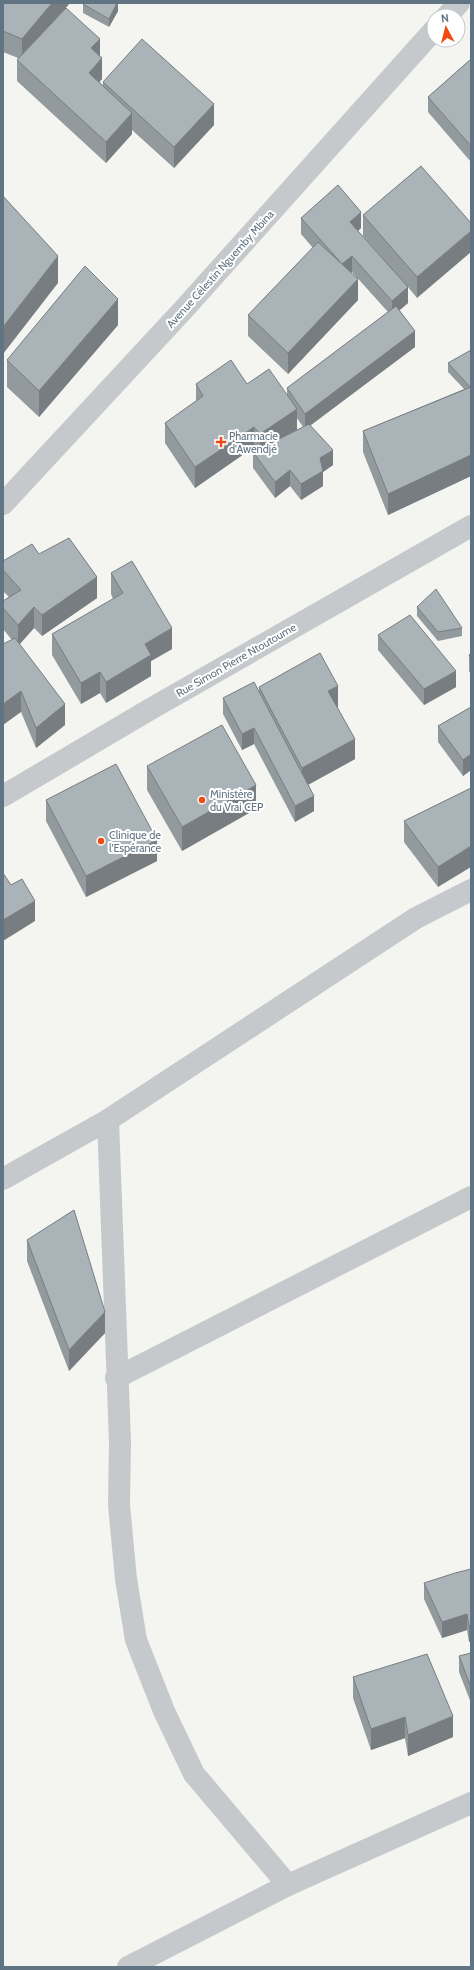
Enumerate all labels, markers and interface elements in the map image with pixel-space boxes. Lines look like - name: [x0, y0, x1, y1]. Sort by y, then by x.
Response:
- north arrow: [426, 8, 466, 48]
- text: N: [440, 11, 449, 25]
- street label: Avenue Célestin Nguemby Mbina: [163, 207, 277, 331]
- place label: Pharmacie d'Awendjé: [229, 429, 278, 456]
- marker: Pharmacie d'Awendjé: [216, 437, 226, 447]
- street label: Rue Simon Pierre Ntoutoume: [173, 620, 299, 700]
- place label: Ministère du Vrai CEP: [210, 787, 264, 814]
- marker: Ministère du Vrai CEP: [197, 795, 207, 805]
- place label: Clinique de l'Espérance: [109, 828, 161, 855]
- marker: Clinique de l'Espérance: [96, 836, 106, 846]

